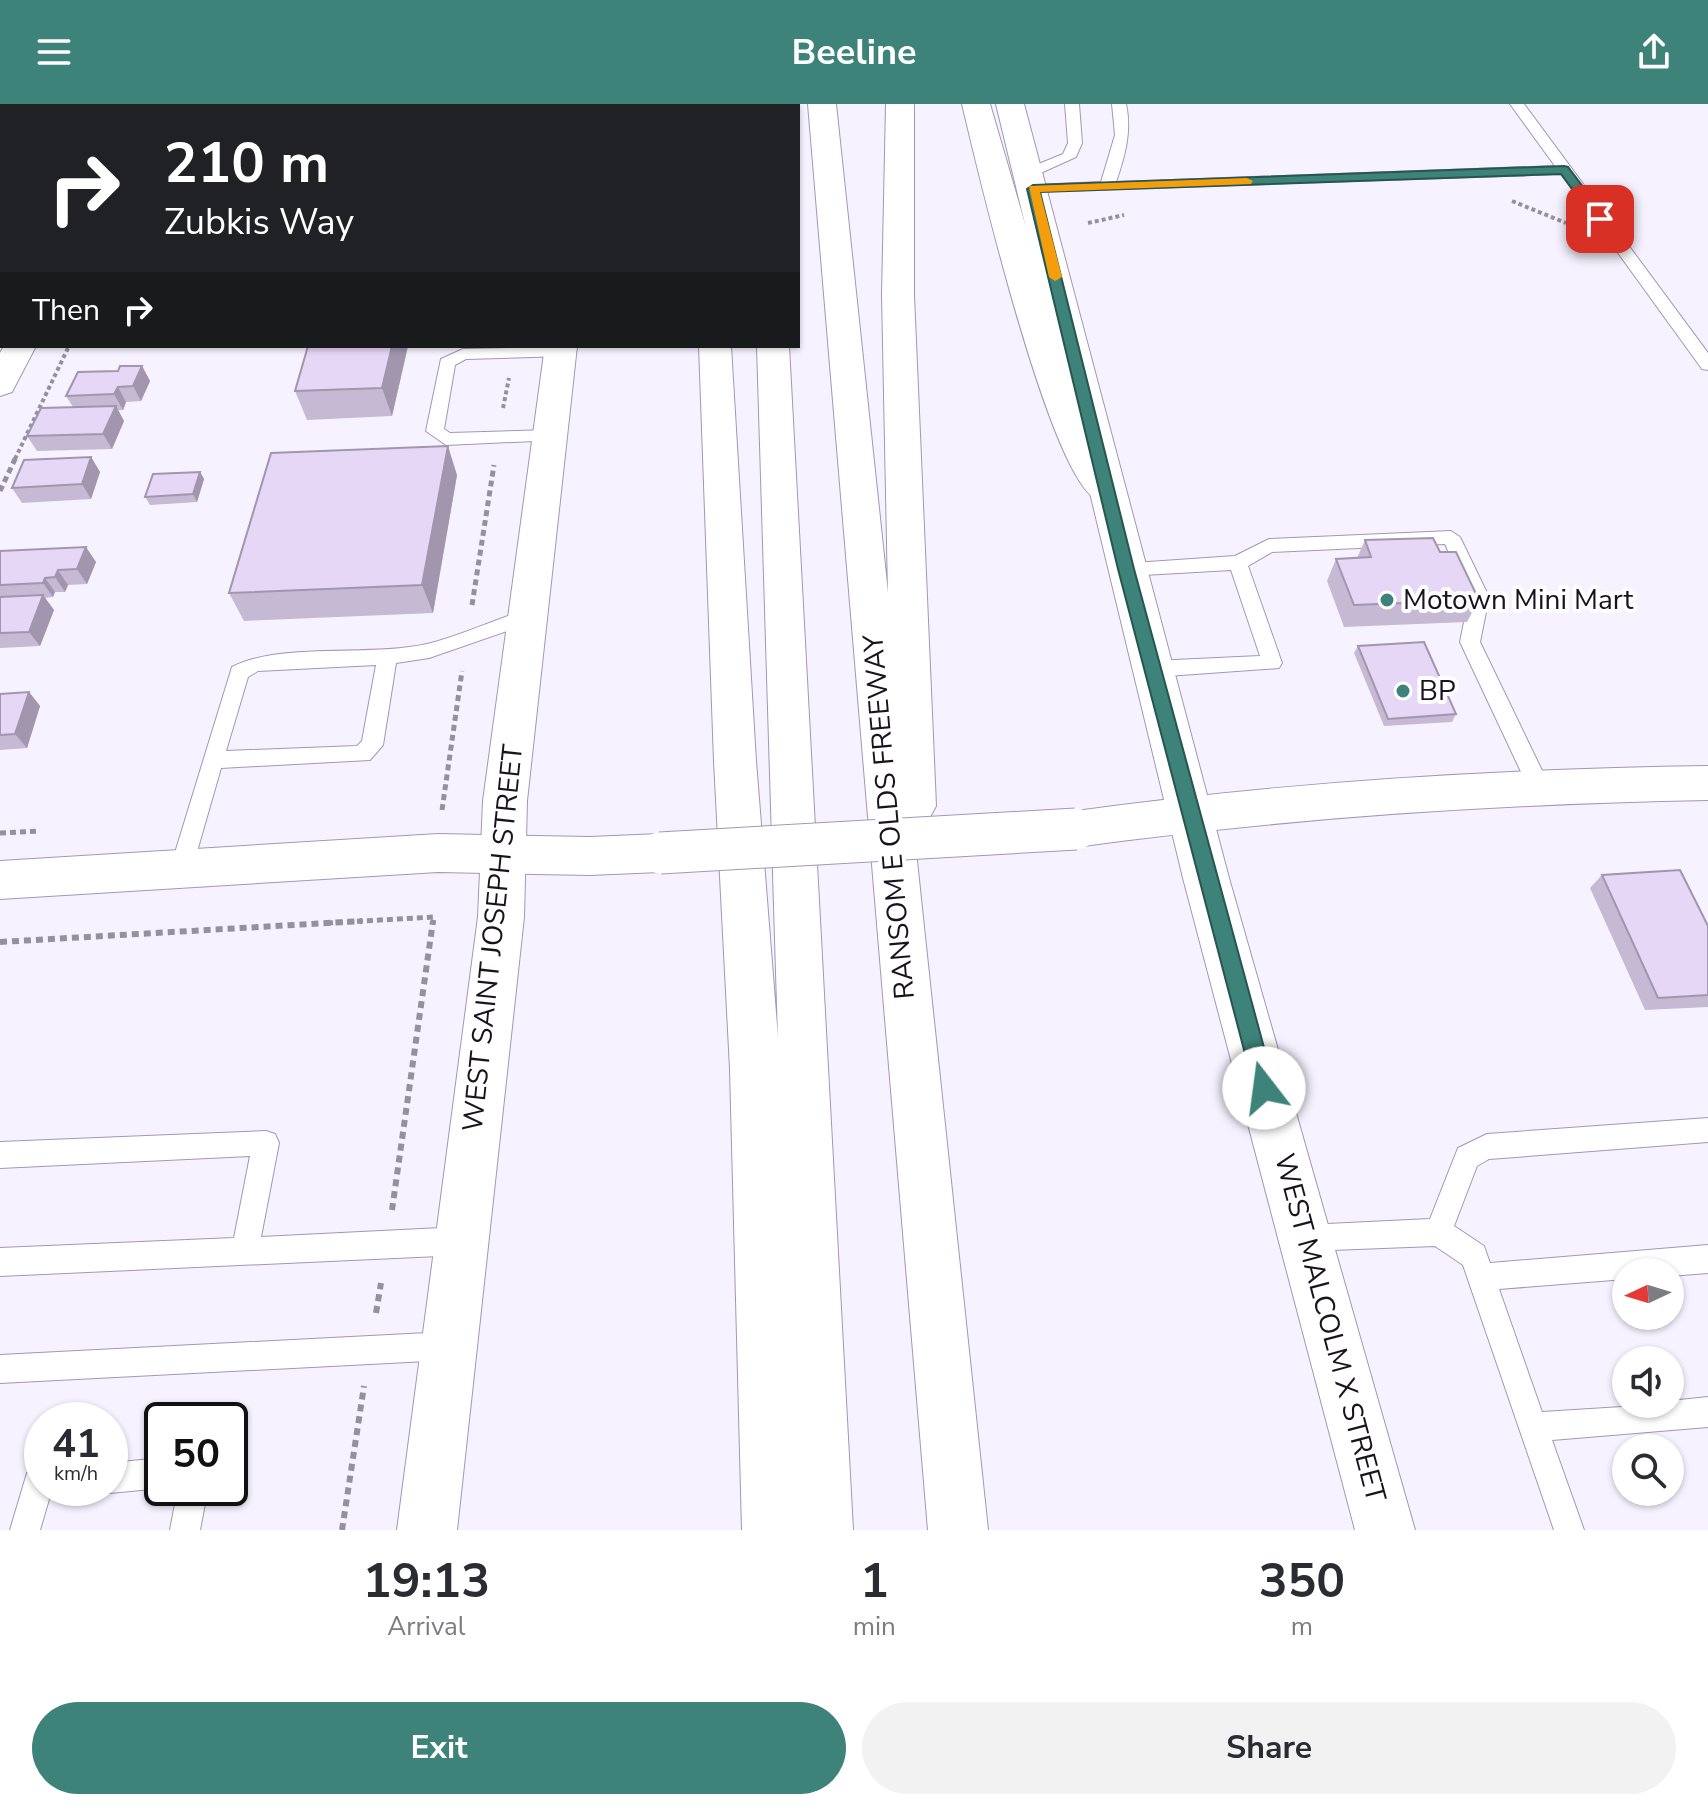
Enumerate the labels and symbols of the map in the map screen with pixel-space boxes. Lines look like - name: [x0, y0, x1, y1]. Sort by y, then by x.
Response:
- pin: [1566, 185, 1634, 253]
- place label: Motown Mini Mart: [1403, 581, 1634, 619]
- marker: Motown Mini Mart: [1378, 591, 1396, 609]
- street label: RANSOM E OLDS FREEWAY: [854, 632, 924, 1001]
- place label: BP: [1419, 672, 1456, 710]
- marker: BP: [1394, 682, 1412, 700]
- street label: WEST SAINT JOSEPH STREET: [454, 742, 532, 1133]
- position arrow: [1222, 1046, 1306, 1130]
- street label: WEST MALCOLM X STREET: [1265, 1150, 1395, 1507]
- north arrow: [1612, 1258, 1684, 1330]
- speed limit sign: 50: [144, 1402, 248, 1506]

